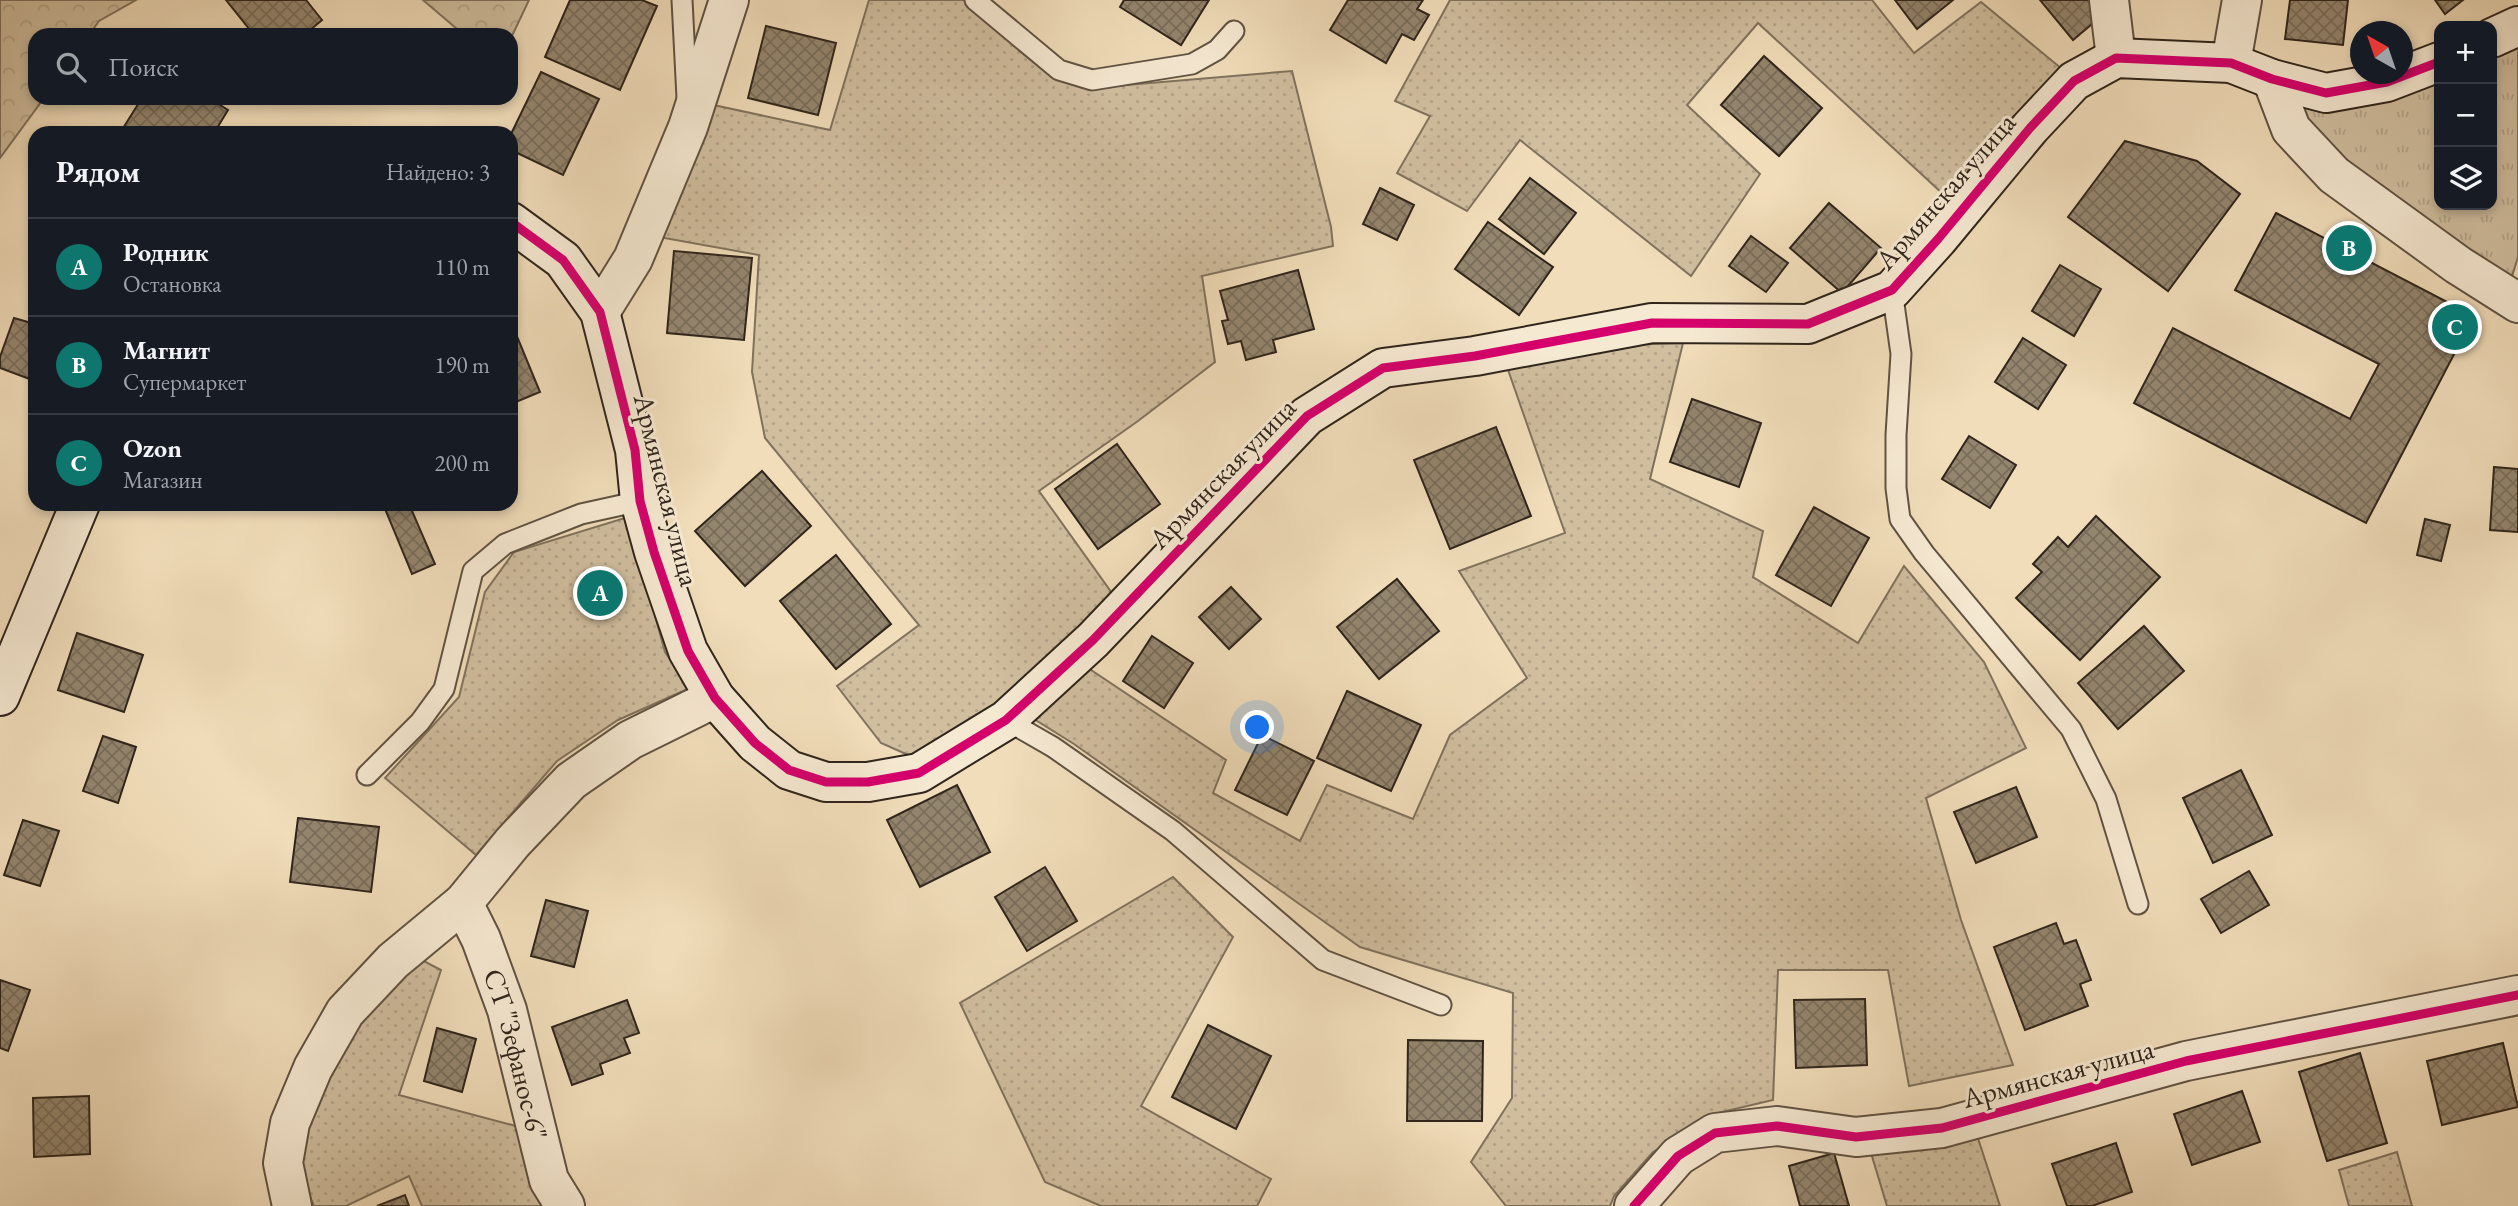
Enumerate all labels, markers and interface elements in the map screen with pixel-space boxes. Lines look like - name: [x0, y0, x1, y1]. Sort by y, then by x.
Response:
- north arrow: [2350, 21, 2413, 84]
- map controls: [2434, 21, 2497, 210]
- button: +: [2434, 21, 2497, 84]
- search box: [28, 28, 518, 105]
- icon: search: [52, 48, 90, 86]
- text: Поиск: [108, 50, 179, 84]
- button: −: [2434, 84, 2497, 147]
- street label: Армянская улица: [1866, 104, 2024, 278]
- button: layers: [2434, 147, 2497, 210]
- text: Рядом: [56, 152, 140, 191]
- text: Найдено: 3: [386, 157, 490, 187]
- pin: B: [2326, 222, 2372, 274]
- text: Родник: [123, 235, 209, 269]
- text: A: [71, 252, 87, 282]
- text: 110 m: [434, 252, 490, 282]
- text: Остановка: [123, 269, 221, 299]
- pin: C: [2432, 301, 2478, 353]
- text: Магнит: [123, 333, 210, 367]
- text: B: [72, 350, 86, 380]
- text: 190 m: [434, 350, 490, 380]
- text: Супермаркет: [123, 367, 246, 397]
- street label: Армянская улица: [625, 389, 708, 591]
- street label: Армянская улица: [1140, 389, 1304, 557]
- text: Ozon: [123, 431, 182, 465]
- text: C: [71, 448, 87, 478]
- text: 200 m: [434, 448, 490, 478]
- text: Магазин: [123, 465, 202, 495]
- pin: A: [577, 567, 623, 619]
- your location: [1240, 710, 1274, 744]
- street label: СТ "Зефанос-6": [475, 964, 556, 1143]
- street label: Армянская улица: [1957, 1030, 2159, 1116]

